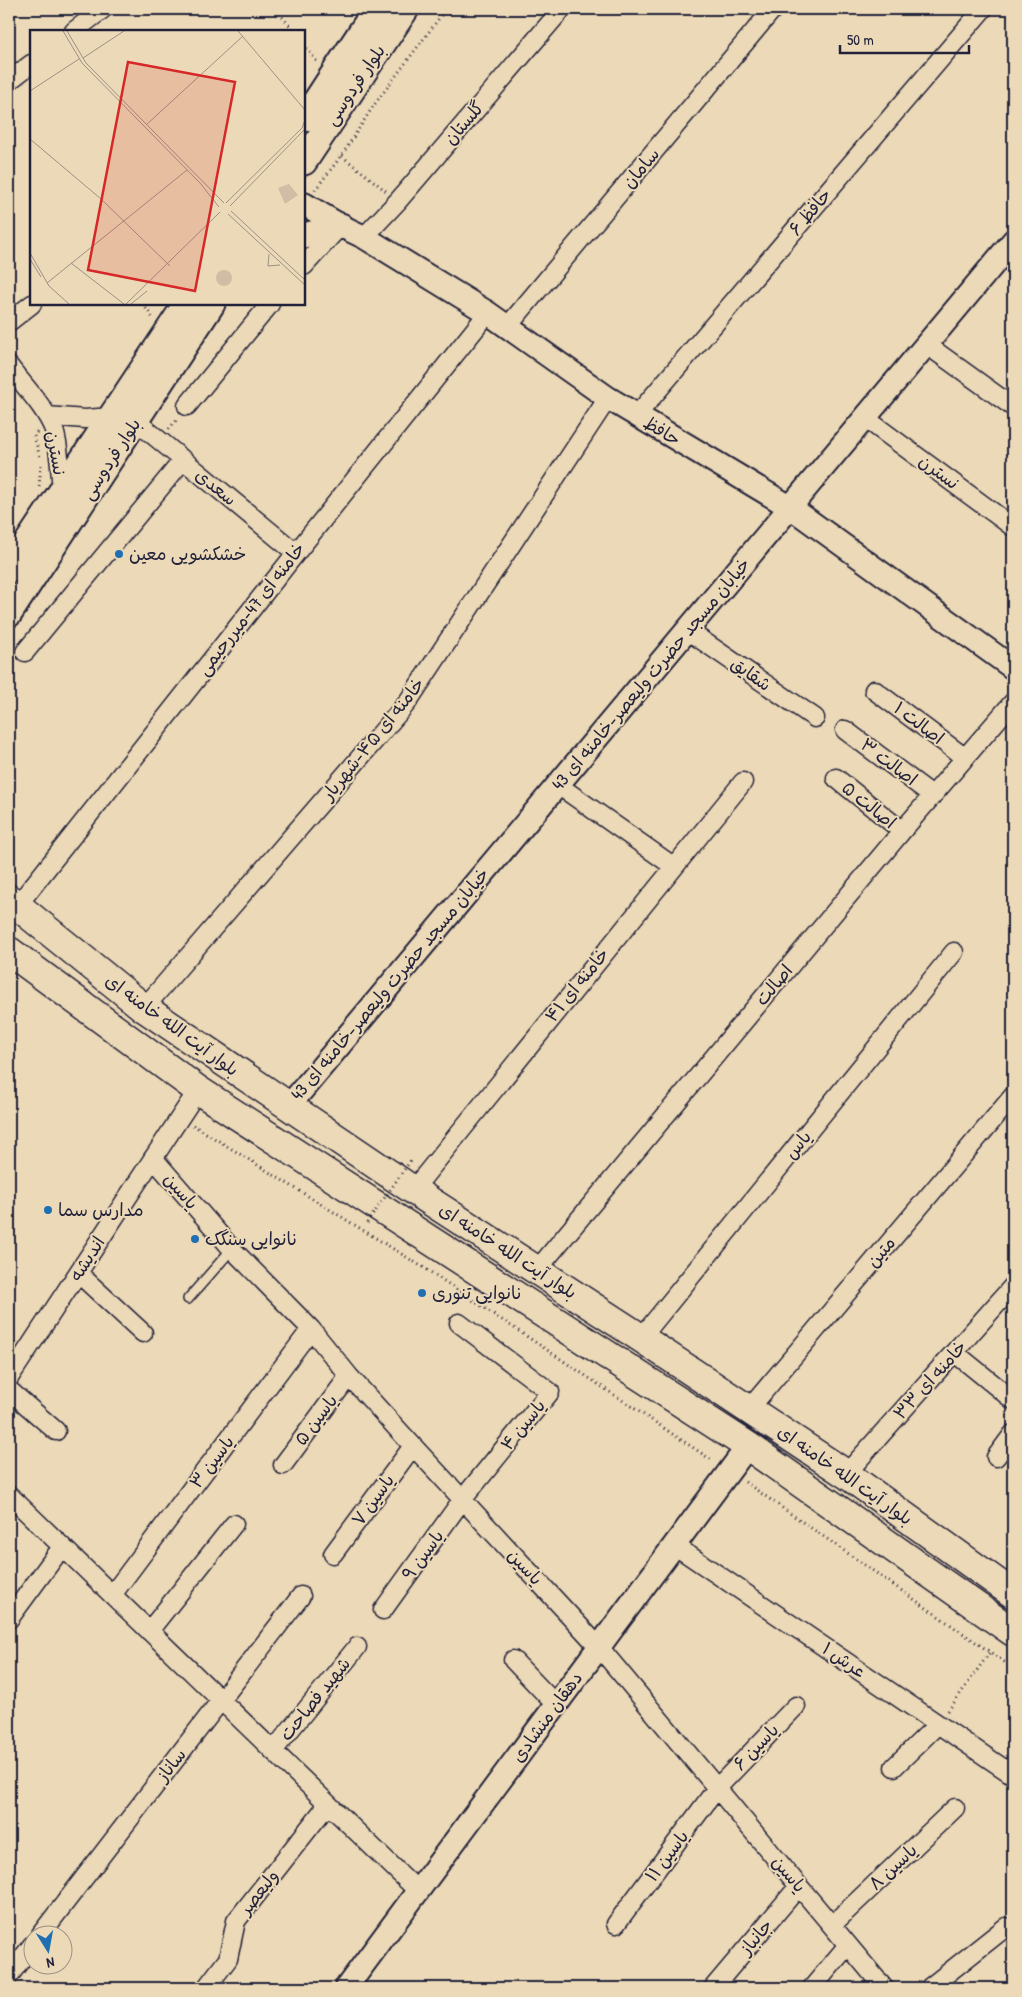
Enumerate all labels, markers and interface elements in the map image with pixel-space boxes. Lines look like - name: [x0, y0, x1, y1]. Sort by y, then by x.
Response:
- scale bar: [840, 22, 968, 54]
- text: 50 m: [847, 29, 874, 50]
- inset map: [30, 30, 305, 305]
- street label: بلوار فردوسی: [318, 39, 391, 130]
- street label: گلستان: [438, 95, 490, 150]
- street label: سامان: [616, 142, 665, 193]
- street label: حافظ ۶: [782, 183, 837, 241]
- street label: حافظ: [639, 410, 686, 451]
- street label: بلوار فردوسی: [75, 413, 146, 504]
- street label: نسترن: [40, 429, 73, 477]
- street label: نسترن: [914, 448, 965, 495]
- street label: سعدی: [190, 462, 242, 511]
- street label: خامنه ای 47-میررحیمی: [191, 537, 311, 680]
- place label: خشکشویی معین: [129, 541, 246, 566]
- marker: خشکشویی معین: [113, 548, 125, 560]
- street label: خیابان مسجد حضرت ولیعصر-خامنه ای 43: [546, 552, 756, 795]
- street label: شقایق: [726, 651, 777, 697]
- street label: خامنه ای ۴۵-شهریار: [314, 672, 430, 807]
- street label: اصالت ۱: [889, 695, 950, 750]
- street label: اصالت ۳: [856, 732, 923, 791]
- street label: اصالت ۵: [837, 775, 902, 834]
- street label: خیابان مسجد حضرت ولیعصر-خامنه ای 43: [285, 862, 495, 1105]
- street label: خامنه ای ۴۱: [539, 942, 614, 1027]
- street label: اصالت: [749, 959, 798, 1011]
- street label: بلوار آیت الله خامنه ای: [100, 968, 244, 1082]
- street label: یاس: [778, 1125, 817, 1164]
- street label: یاسین: [158, 1167, 204, 1215]
- place label: مدارس سما: [58, 1197, 143, 1222]
- street label: بلوار آیت الله خامنه ای: [435, 1197, 582, 1305]
- marker: مدارس سما: [42, 1204, 54, 1216]
- place label: نانوایی سنگک: [205, 1226, 298, 1251]
- street label: اندیشه: [63, 1231, 111, 1286]
- street label: متین: [860, 1231, 901, 1273]
- marker: نانوایی سنگک: [189, 1233, 201, 1245]
- place label: نانوایی تنوری: [432, 1280, 522, 1305]
- marker: نانوایی تنوری: [416, 1287, 428, 1299]
- street label: خامنه ای ۳۳: [887, 1335, 972, 1425]
- street label: یاسین ۵: [288, 1389, 343, 1450]
- street label: یاسین ۴: [494, 1394, 551, 1456]
- street label: بلوار آیت الله خامنه ای: [773, 1419, 918, 1531]
- street label: یاسین ۳: [183, 1430, 240, 1493]
- street label: یاسین ۷: [345, 1469, 400, 1531]
- street label: یاسین ۹: [396, 1524, 449, 1585]
- street label: یاسین: [502, 1543, 549, 1590]
- street label: عرش ۱: [817, 1636, 871, 1683]
- street label: شهید فصاحت: [273, 1652, 356, 1746]
- street label: دهقان منشادی: [505, 1666, 588, 1767]
- street label: یاسین ۶: [727, 1718, 784, 1776]
- street label: ساناز: [148, 1743, 192, 1788]
- street label: یاسین ۱۱: [639, 1825, 694, 1887]
- street label: یاسین ۸: [863, 1838, 923, 1896]
- street label: یاسین: [766, 1850, 812, 1898]
- street label: ولیعصر: [232, 1864, 284, 1921]
- street label: جانباز: [732, 1913, 778, 1961]
- north arrow: [22, 1924, 72, 1974]
- text: N: [45, 1953, 56, 1973]

